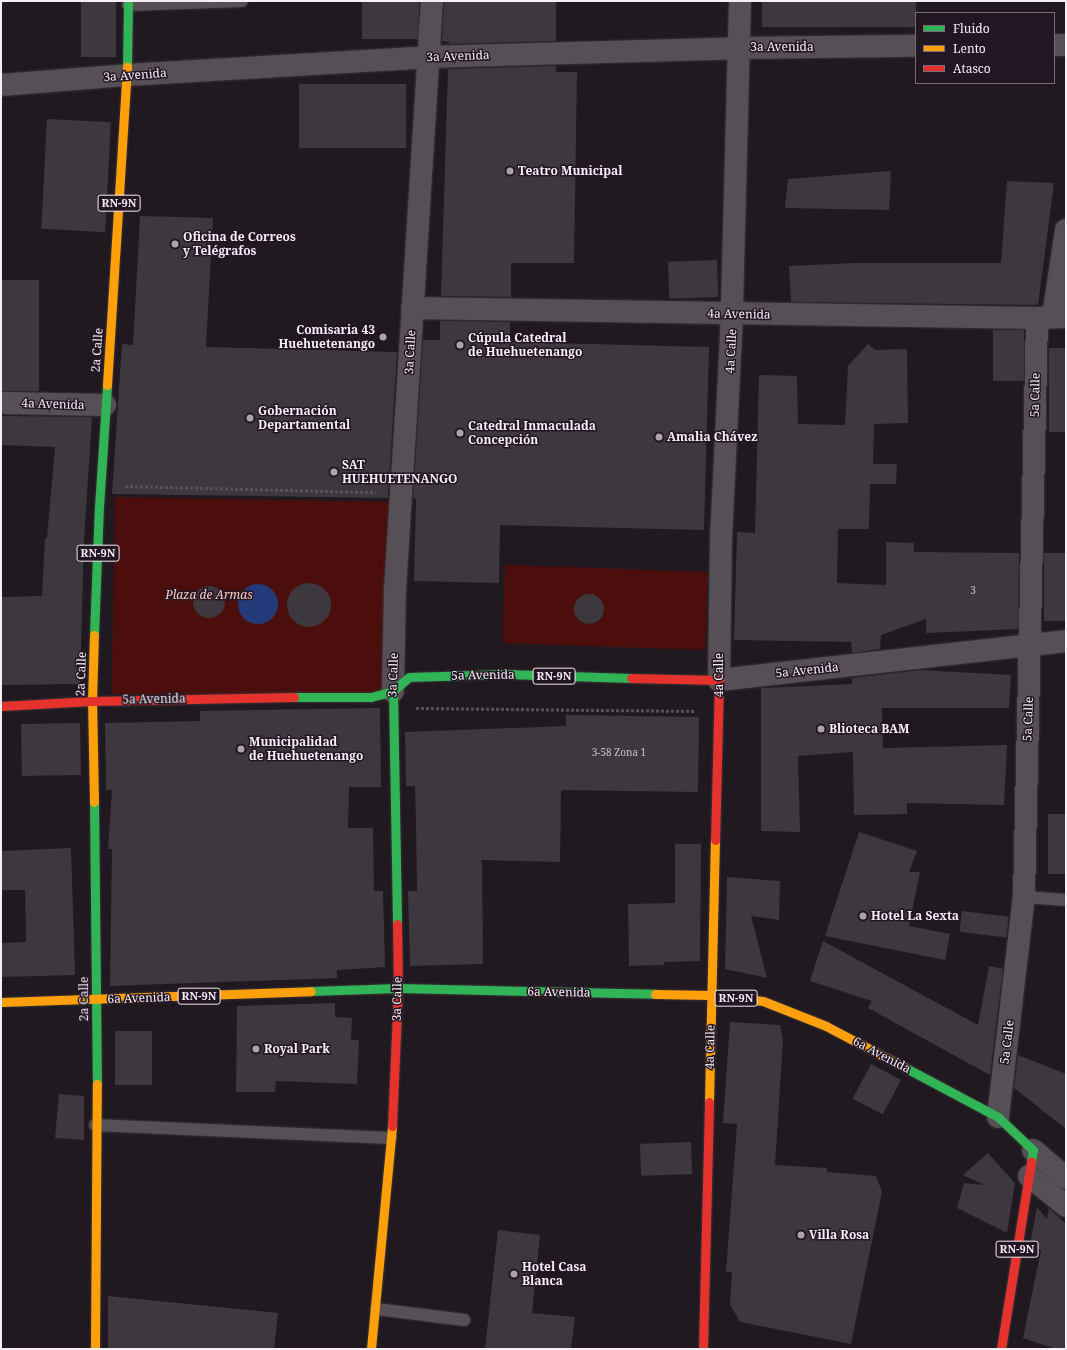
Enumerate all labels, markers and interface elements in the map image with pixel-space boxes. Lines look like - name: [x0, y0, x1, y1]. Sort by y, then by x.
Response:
- legend: [915, 12, 1055, 84]
- text: Fluido: [953, 20, 990, 37]
- street label: 3a Avenida: [750, 40, 814, 54]
- text: Lento: [953, 40, 986, 57]
- street label: 3a Avenida: [426, 48, 490, 64]
- text: Atasco: [953, 60, 991, 77]
- street label: 3a Avenida: [103, 66, 167, 84]
- place label: Teatro Municipal: [518, 164, 622, 178]
- marker: Teatro Municipal: [505, 166, 515, 176]
- road number: RN-9N: [97, 194, 141, 212]
- place label: Oficina de Correos y Telégrafos: [183, 230, 296, 258]
- marker: Oficina de Correos y Telégrafos: [170, 239, 180, 249]
- street label: 4a Avenida: [707, 306, 771, 322]
- place label: Comisaria 43 Huehuetenango: [278, 323, 375, 351]
- street label: 2a Calle: [88, 327, 106, 373]
- street label: 4a Calle: [723, 328, 739, 374]
- street label: 3a Calle: [402, 329, 418, 375]
- place label: Cúpula Catedral de Huehuetenango: [468, 331, 582, 359]
- marker: Comisaria 43 Huehuetenango: [378, 332, 388, 342]
- marker: Cúpula Catedral de Huehuetenango: [455, 340, 465, 350]
- street label: 5a Calle: [1027, 373, 1043, 417]
- street label: 4a Avenida: [21, 396, 85, 412]
- place label: Gobernación Departamental: [258, 404, 350, 432]
- marker: Gobernación Departamental: [245, 413, 255, 423]
- place label: Catedral Inmaculada Concepción: [468, 419, 596, 447]
- marker: Catedral Inmaculada Concepción: [455, 428, 465, 438]
- place label: Amalia Chávez: [667, 430, 758, 444]
- marker: Amalia Chávez: [654, 432, 664, 442]
- place label: SAT HUEHUETENANGO: [342, 458, 458, 486]
- marker: SAT HUEHUETENANGO: [329, 467, 339, 477]
- road number: RN-9N: [76, 544, 120, 562]
- house number: 3: [970, 585, 976, 597]
- park label: Plaza de Armas: [165, 588, 253, 602]
- street label: 2a Calle: [73, 651, 89, 697]
- street label: 3a Calle: [385, 652, 401, 698]
- street label: 4a Calle: [712, 653, 726, 697]
- street label: 5a Avenida: [775, 660, 839, 680]
- street label: 5a Avenida: [451, 667, 515, 683]
- road number: RN-9N: [532, 667, 576, 685]
- street label: 5a Avenida: [122, 691, 186, 707]
- street label: 5a Calle: [1020, 696, 1036, 742]
- place label: Blioteca BAM: [829, 722, 910, 736]
- marker: Blioteca BAM: [816, 724, 826, 734]
- place label: Municipalidad de Huehuetenango: [249, 735, 363, 763]
- marker: Municipalidad de Huehuetenango: [236, 744, 246, 754]
- house number: 3-58 Zona 1: [592, 747, 646, 759]
- place label: Hotel La Sexta: [871, 909, 959, 923]
- marker: Hotel La Sexta: [858, 911, 868, 921]
- street label: 2a Calle: [77, 977, 91, 1021]
- street label: 3a Calle: [389, 977, 405, 1021]
- street label: 6a Avenida: [527, 984, 591, 1000]
- road number: RN-9N: [177, 987, 221, 1005]
- road number: RN-9N: [714, 989, 758, 1007]
- street label: 6a Avenida: [107, 990, 171, 1006]
- street label: 5a Calle: [997, 1019, 1017, 1065]
- street label: 4a Calle: [702, 1025, 718, 1069]
- street label: 6a Avenida: [851, 1034, 913, 1076]
- place label: Royal Park: [264, 1042, 330, 1056]
- marker: Royal Park: [251, 1044, 261, 1054]
- place label: Villa Rosa: [809, 1228, 869, 1242]
- marker: Villa Rosa: [796, 1230, 806, 1240]
- road number: RN-9N: [995, 1240, 1039, 1258]
- place label: Hotel Casa Blanca: [522, 1260, 586, 1288]
- marker: Hotel Casa Blanca: [509, 1269, 519, 1279]

